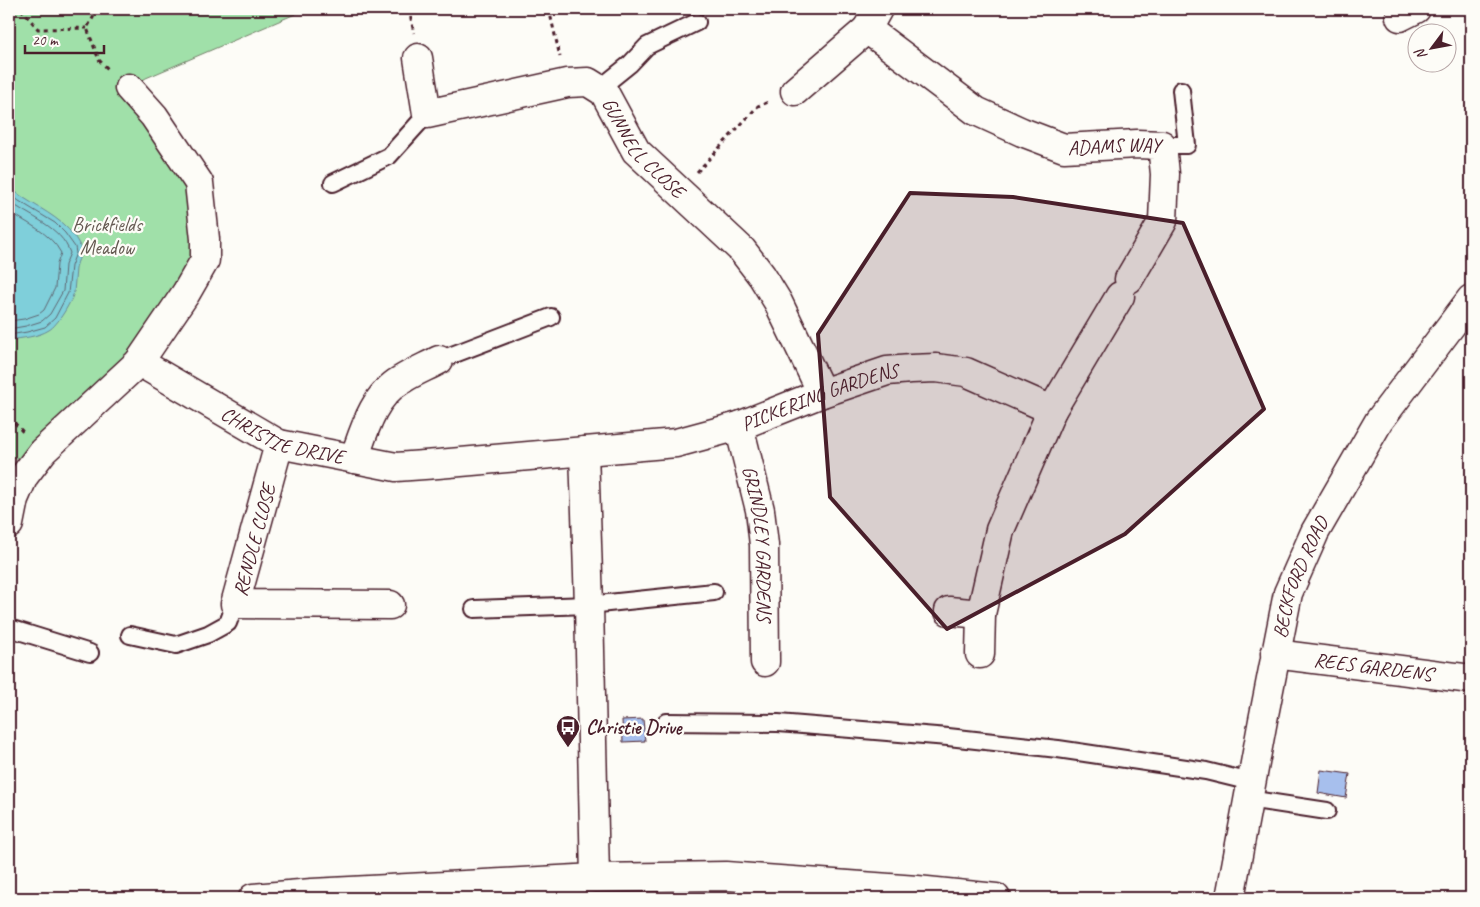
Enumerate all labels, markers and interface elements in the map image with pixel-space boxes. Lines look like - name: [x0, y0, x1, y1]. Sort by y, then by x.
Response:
- scale bar: [25, 22, 104, 54]
- north arrow: [1408, 22, 1458, 72]
- text: 20 m: [32, 31, 59, 50]
- text: N: [1411, 44, 1431, 63]
- street label: GUNNELL CLOSE: [596, 93, 692, 205]
- street label: ADAMS WAY: [1067, 132, 1164, 161]
- park label: Brickfields Meadow: [72, 212, 144, 260]
- street label: PICKERING GARDENS: [738, 358, 901, 437]
- street label: CHRISTIE DRIVE: [216, 401, 349, 470]
- street label: GRINDLEY GARDENS: [736, 463, 777, 624]
- street label: RENDLE CLOSE: [228, 479, 282, 599]
- street label: BECKFORD ROAD: [1267, 511, 1335, 640]
- street label: REES GARDENS: [1313, 647, 1438, 687]
- bus stop icon: Christie Drive: [555, 714, 581, 748]
- place label: Christie Drive: [586, 715, 683, 740]

